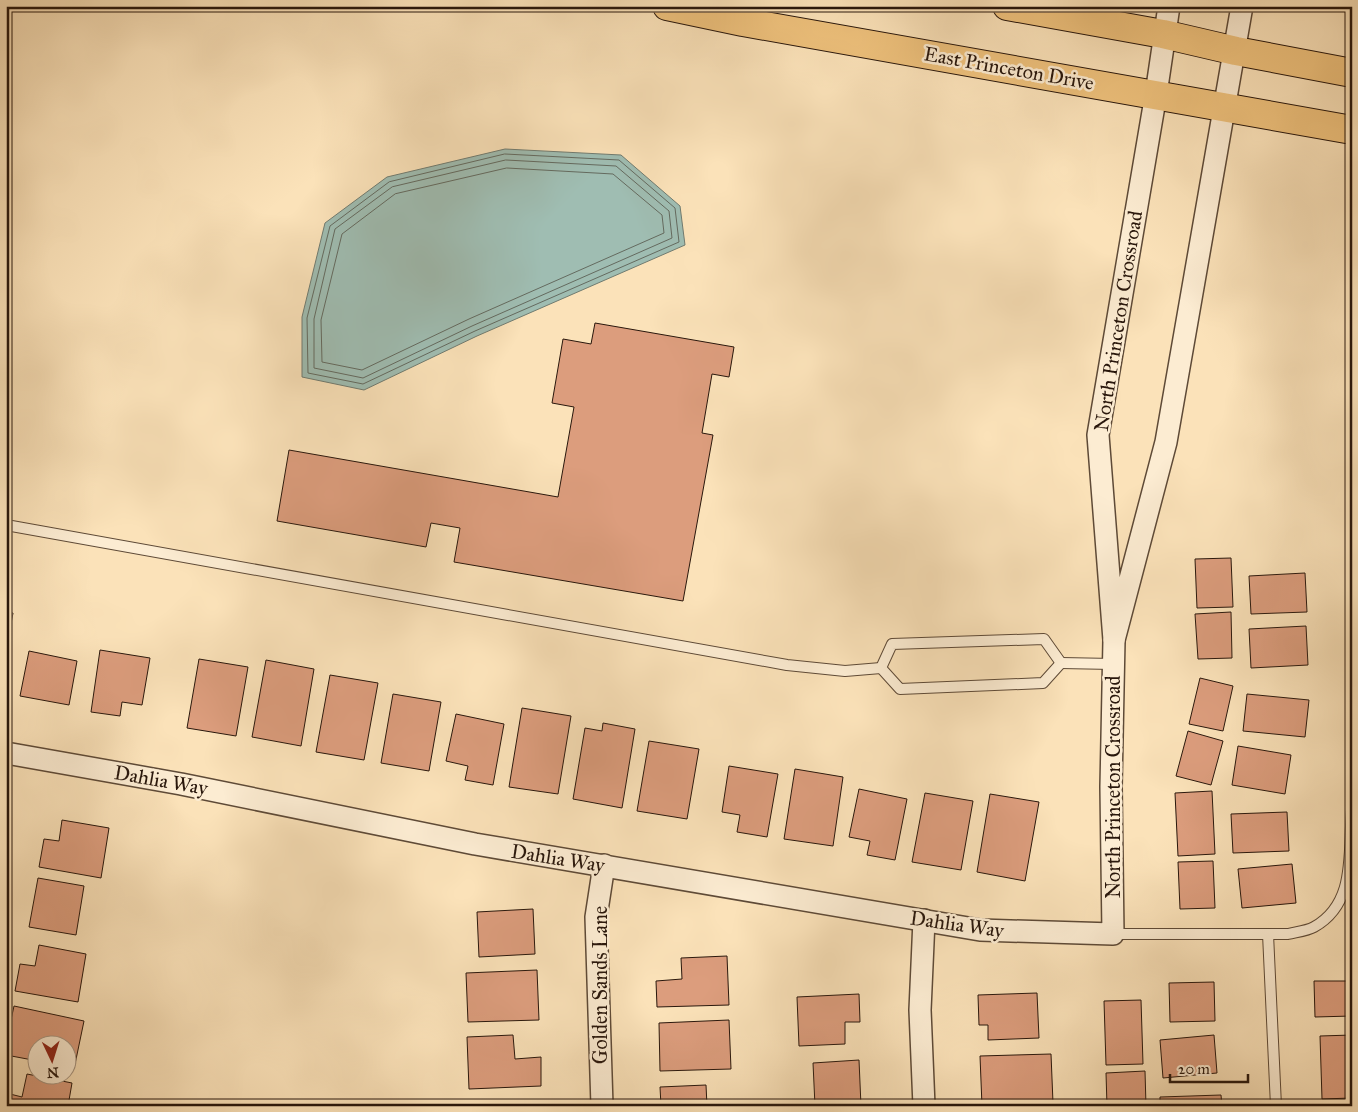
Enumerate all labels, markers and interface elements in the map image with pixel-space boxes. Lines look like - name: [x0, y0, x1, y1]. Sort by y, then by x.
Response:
- street label: East Princeton Drive: [922, 41, 1096, 95]
- street label: North Princeton Crossroad: [1089, 209, 1147, 433]
- street label: North Princeton Crossroad: [1101, 675, 1125, 899]
- street label: Dahlia Way: [112, 760, 210, 800]
- street label: Dahlia Way: [509, 839, 607, 877]
- street label: Golden Sands Lane: [588, 906, 612, 1064]
- street label: Dahlia Way: [908, 906, 1006, 943]
- north arrow: [28, 1034, 78, 1084]
- scale bar: [1170, 1052, 1248, 1084]
- text: 20 m: [1178, 1060, 1210, 1078]
- text: N: [46, 1064, 59, 1081]

